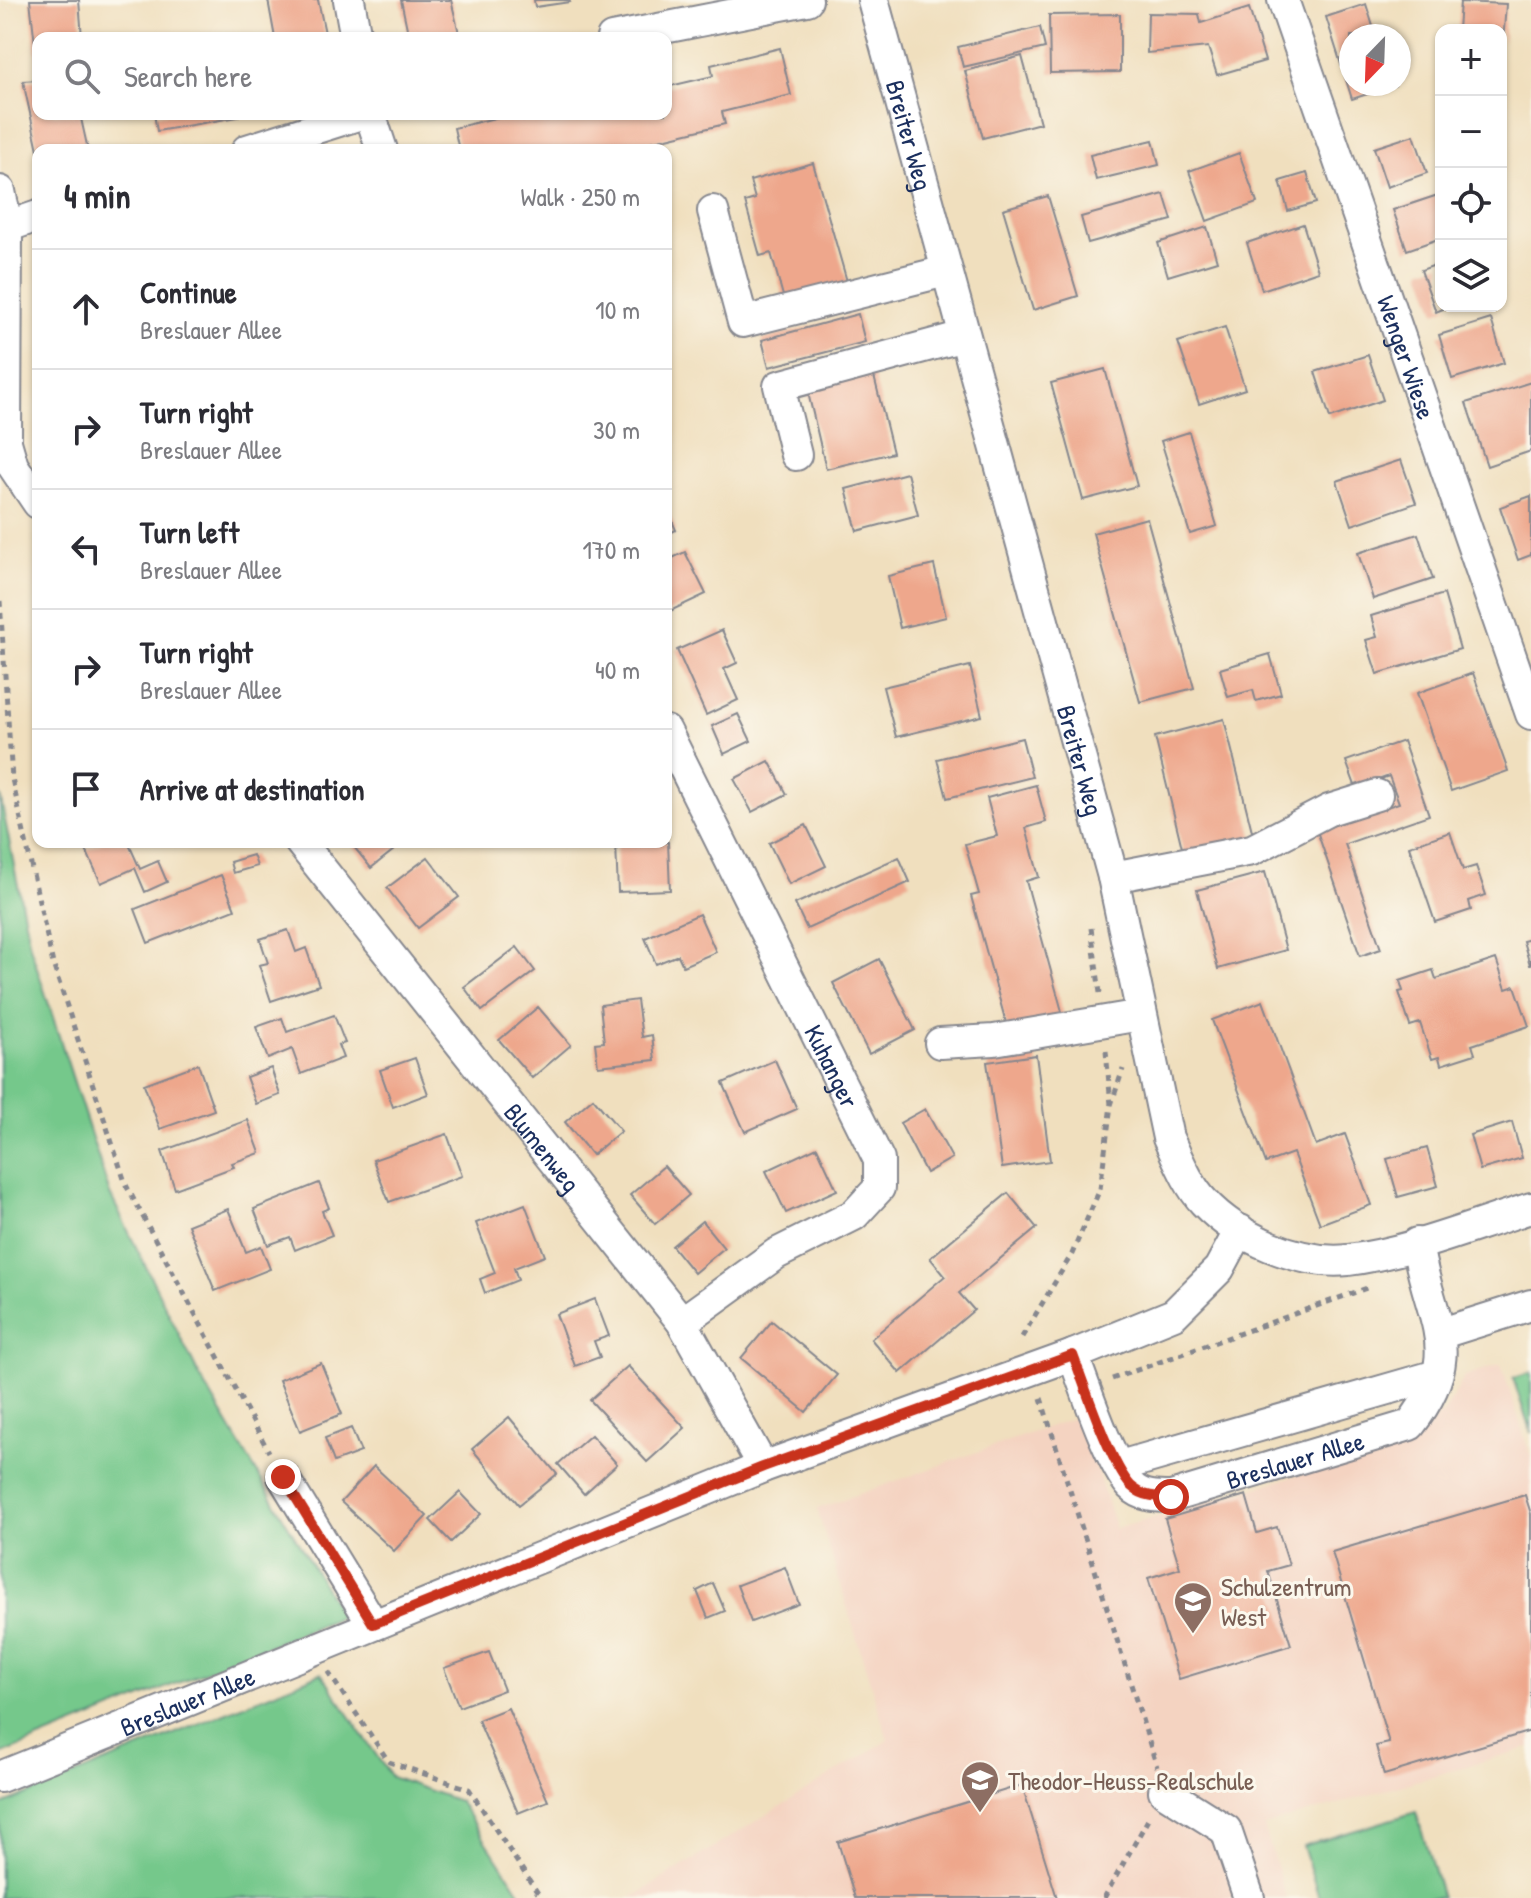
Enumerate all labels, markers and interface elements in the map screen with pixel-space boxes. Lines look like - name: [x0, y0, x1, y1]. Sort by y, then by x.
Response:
- north arrow: [1339, 24, 1411, 96]
- map controls: [1435, 24, 1507, 312]
- button: +: [1435, 24, 1507, 96]
- search box: [32, 32, 672, 120]
- icon: search: [60, 54, 104, 98]
- text: Search here: [124, 56, 252, 96]
- street label: Breiter Weg: [878, 76, 942, 194]
- button: −: [1435, 96, 1507, 168]
- button: locate: [1435, 168, 1507, 240]
- text: 4 min: [64, 173, 131, 219]
- text: Walk · 250 m: [520, 179, 640, 214]
- button: layers: [1435, 240, 1507, 312]
- text: Continue: [140, 272, 237, 312]
- icon: ahead: [64, 287, 108, 331]
- street label: Wenger Wiese: [1369, 291, 1445, 424]
- text: 10 m: [595, 292, 640, 327]
- text: Breslauer Allee: [140, 312, 282, 347]
- text: Turn right: [140, 392, 253, 432]
- icon: right: [64, 407, 108, 451]
- text: 30 m: [593, 412, 640, 447]
- text: Breslauer Allee: [140, 432, 282, 467]
- text: Turn left: [140, 512, 239, 552]
- icon: left: [64, 527, 108, 571]
- text: 170 m: [582, 532, 640, 567]
- text: Breslauer Allee: [140, 552, 282, 587]
- text: Turn right: [140, 632, 253, 672]
- icon: right: [64, 647, 108, 691]
- text: 40 m: [595, 652, 640, 687]
- text: Breslauer Allee: [140, 672, 282, 707]
- street label: Breiter Weg: [1049, 701, 1113, 819]
- icon: arrive: [64, 767, 108, 811]
- text: Arrive at destination: [140, 769, 365, 809]
- street label: Kuhanger: [797, 1018, 868, 1114]
- street label: Blumenweg: [497, 1095, 589, 1199]
- street label: Breslauer Allee: [1222, 1422, 1368, 1497]
- route end: [265, 1459, 301, 1495]
- route start: [1153, 1479, 1189, 1515]
- place label: Schulzentrum West: [1221, 1569, 1352, 1634]
- school or university icon: Schulzentrum West: [1172, 1580, 1214, 1635]
- street label: Breslauer Allee: [115, 1658, 260, 1744]
- school or university icon: Theodor-Heuss-Realschule: [959, 1759, 1001, 1814]
- place label: Theodor-Heuss-Realschule: [1008, 1763, 1254, 1798]

